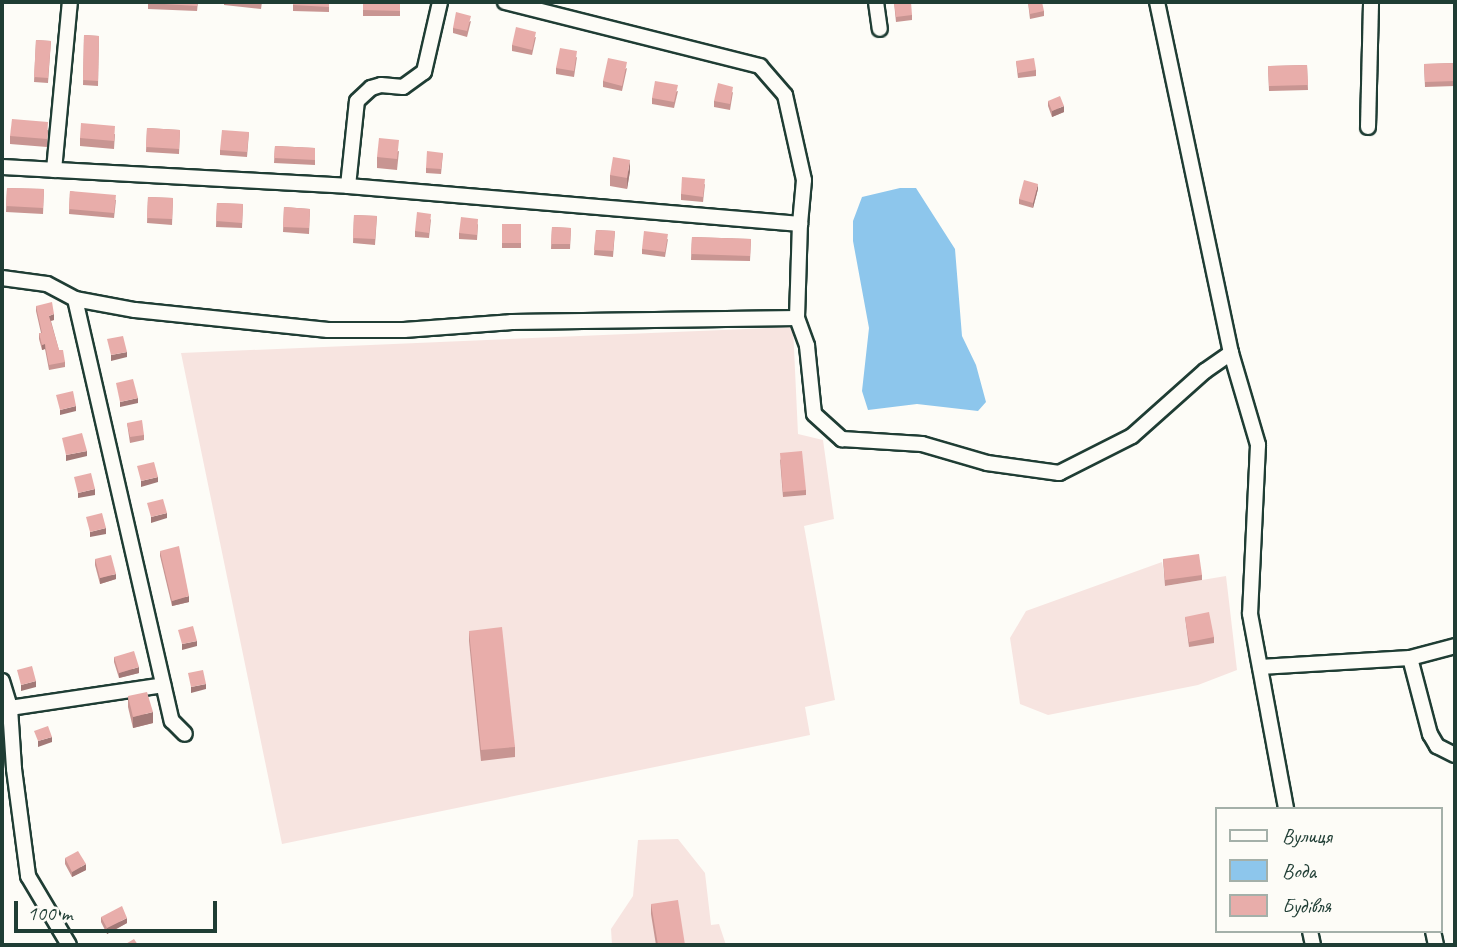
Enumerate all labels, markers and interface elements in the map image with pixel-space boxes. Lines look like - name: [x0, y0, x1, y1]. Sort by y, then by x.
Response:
- legend: [1216, 807, 1443, 933]
- text: Вулиця: [1282, 823, 1332, 849]
- text: Вода: [1282, 858, 1316, 884]
- scale bar: [18, 888, 220, 932]
- text: Будівля: [1282, 893, 1331, 919]
- text: 100 m: [27, 900, 72, 926]

